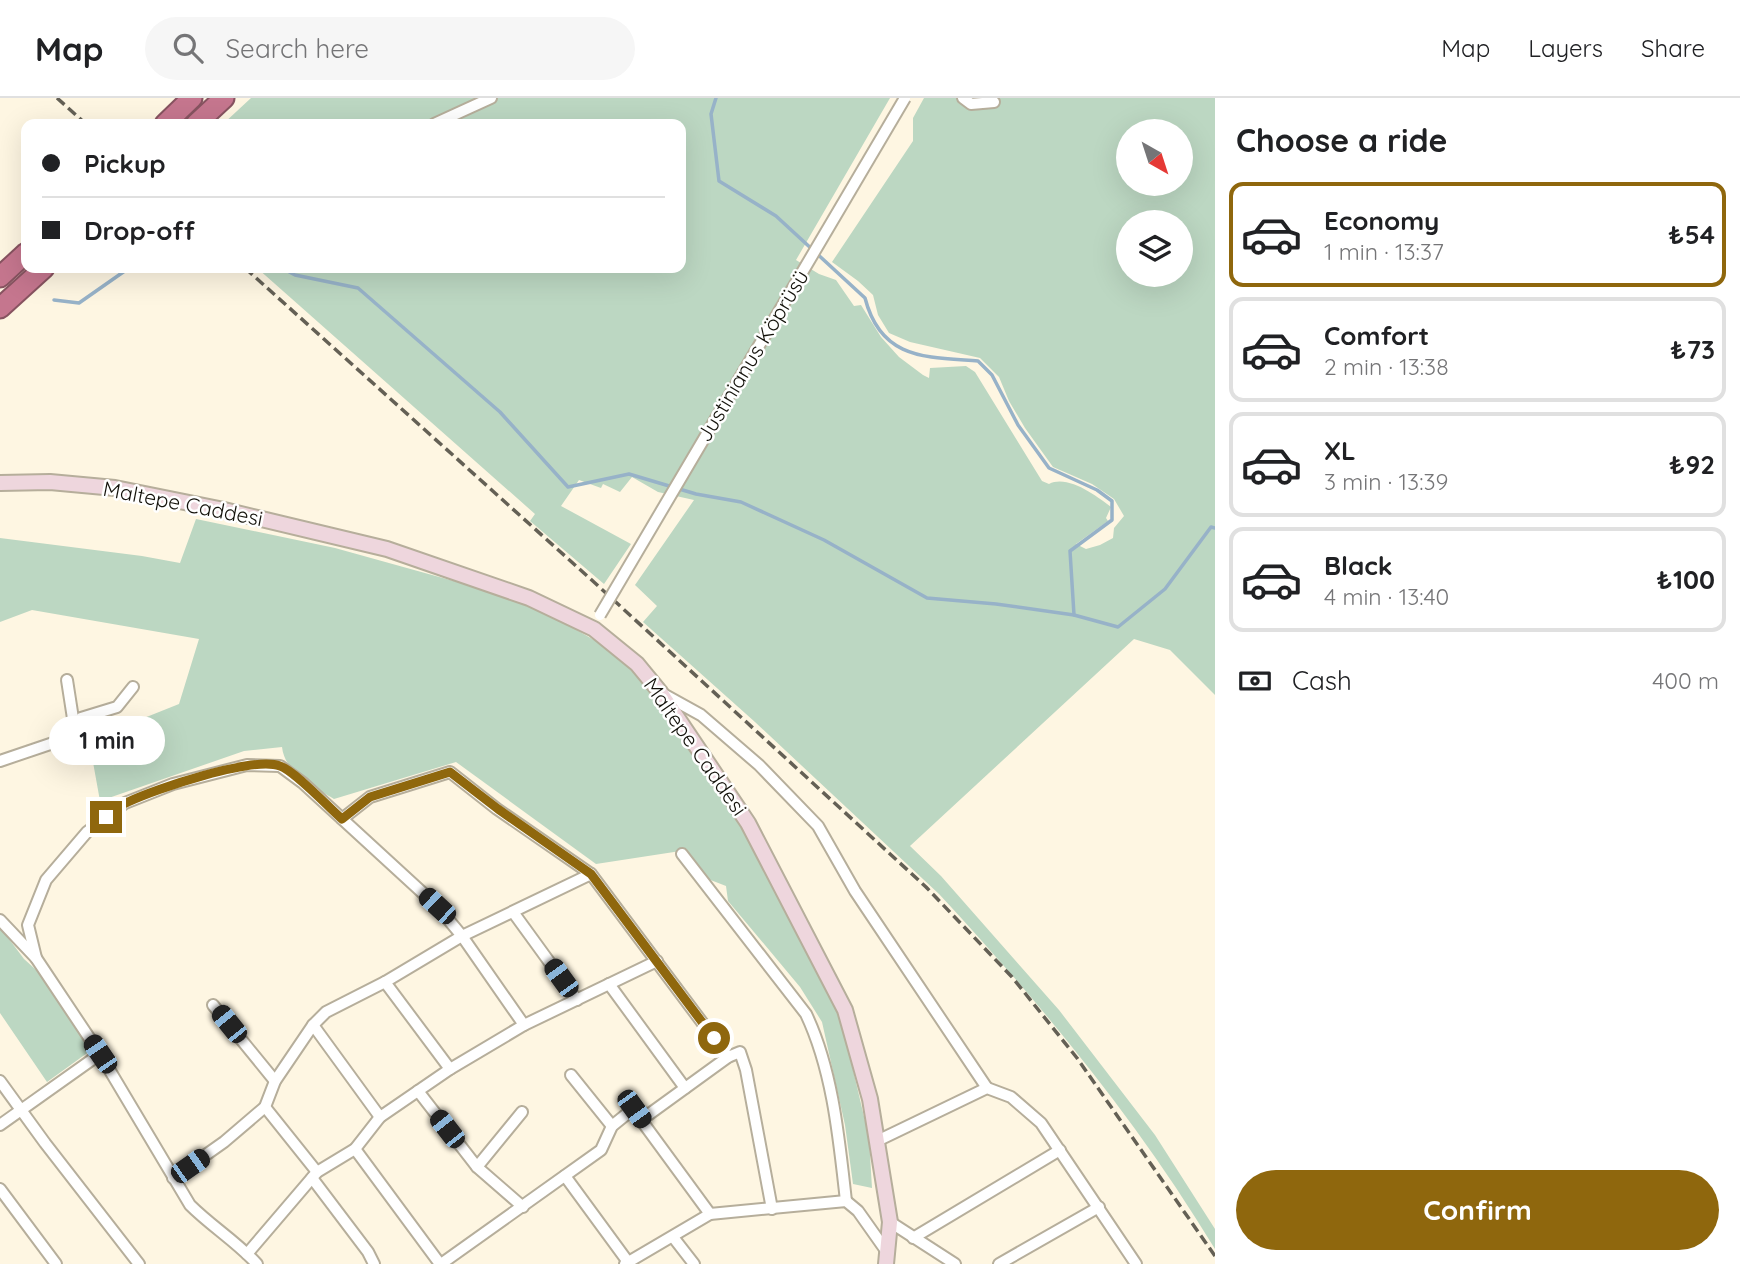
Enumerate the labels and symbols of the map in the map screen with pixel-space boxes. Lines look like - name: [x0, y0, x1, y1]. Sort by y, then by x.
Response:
- north arrow: [1116, 119, 1194, 196]
- street label: Justinianus Köprüsü: [691, 265, 814, 446]
- street label: Maltepe Caddesi: [101, 475, 265, 531]
- street label: Maltepe Caddesi: [639, 673, 753, 820]
- callout: 1 min: [48, 716, 164, 764]
- route end: [90, 801, 122, 833]
- car: [415, 884, 460, 928]
- car: [541, 955, 582, 1001]
- car: [208, 1001, 251, 1047]
- route start: [698, 1022, 730, 1054]
- car: [80, 1031, 121, 1077]
- car: [614, 1086, 655, 1132]
- car: [426, 1106, 469, 1152]
- car: [167, 1145, 214, 1187]

